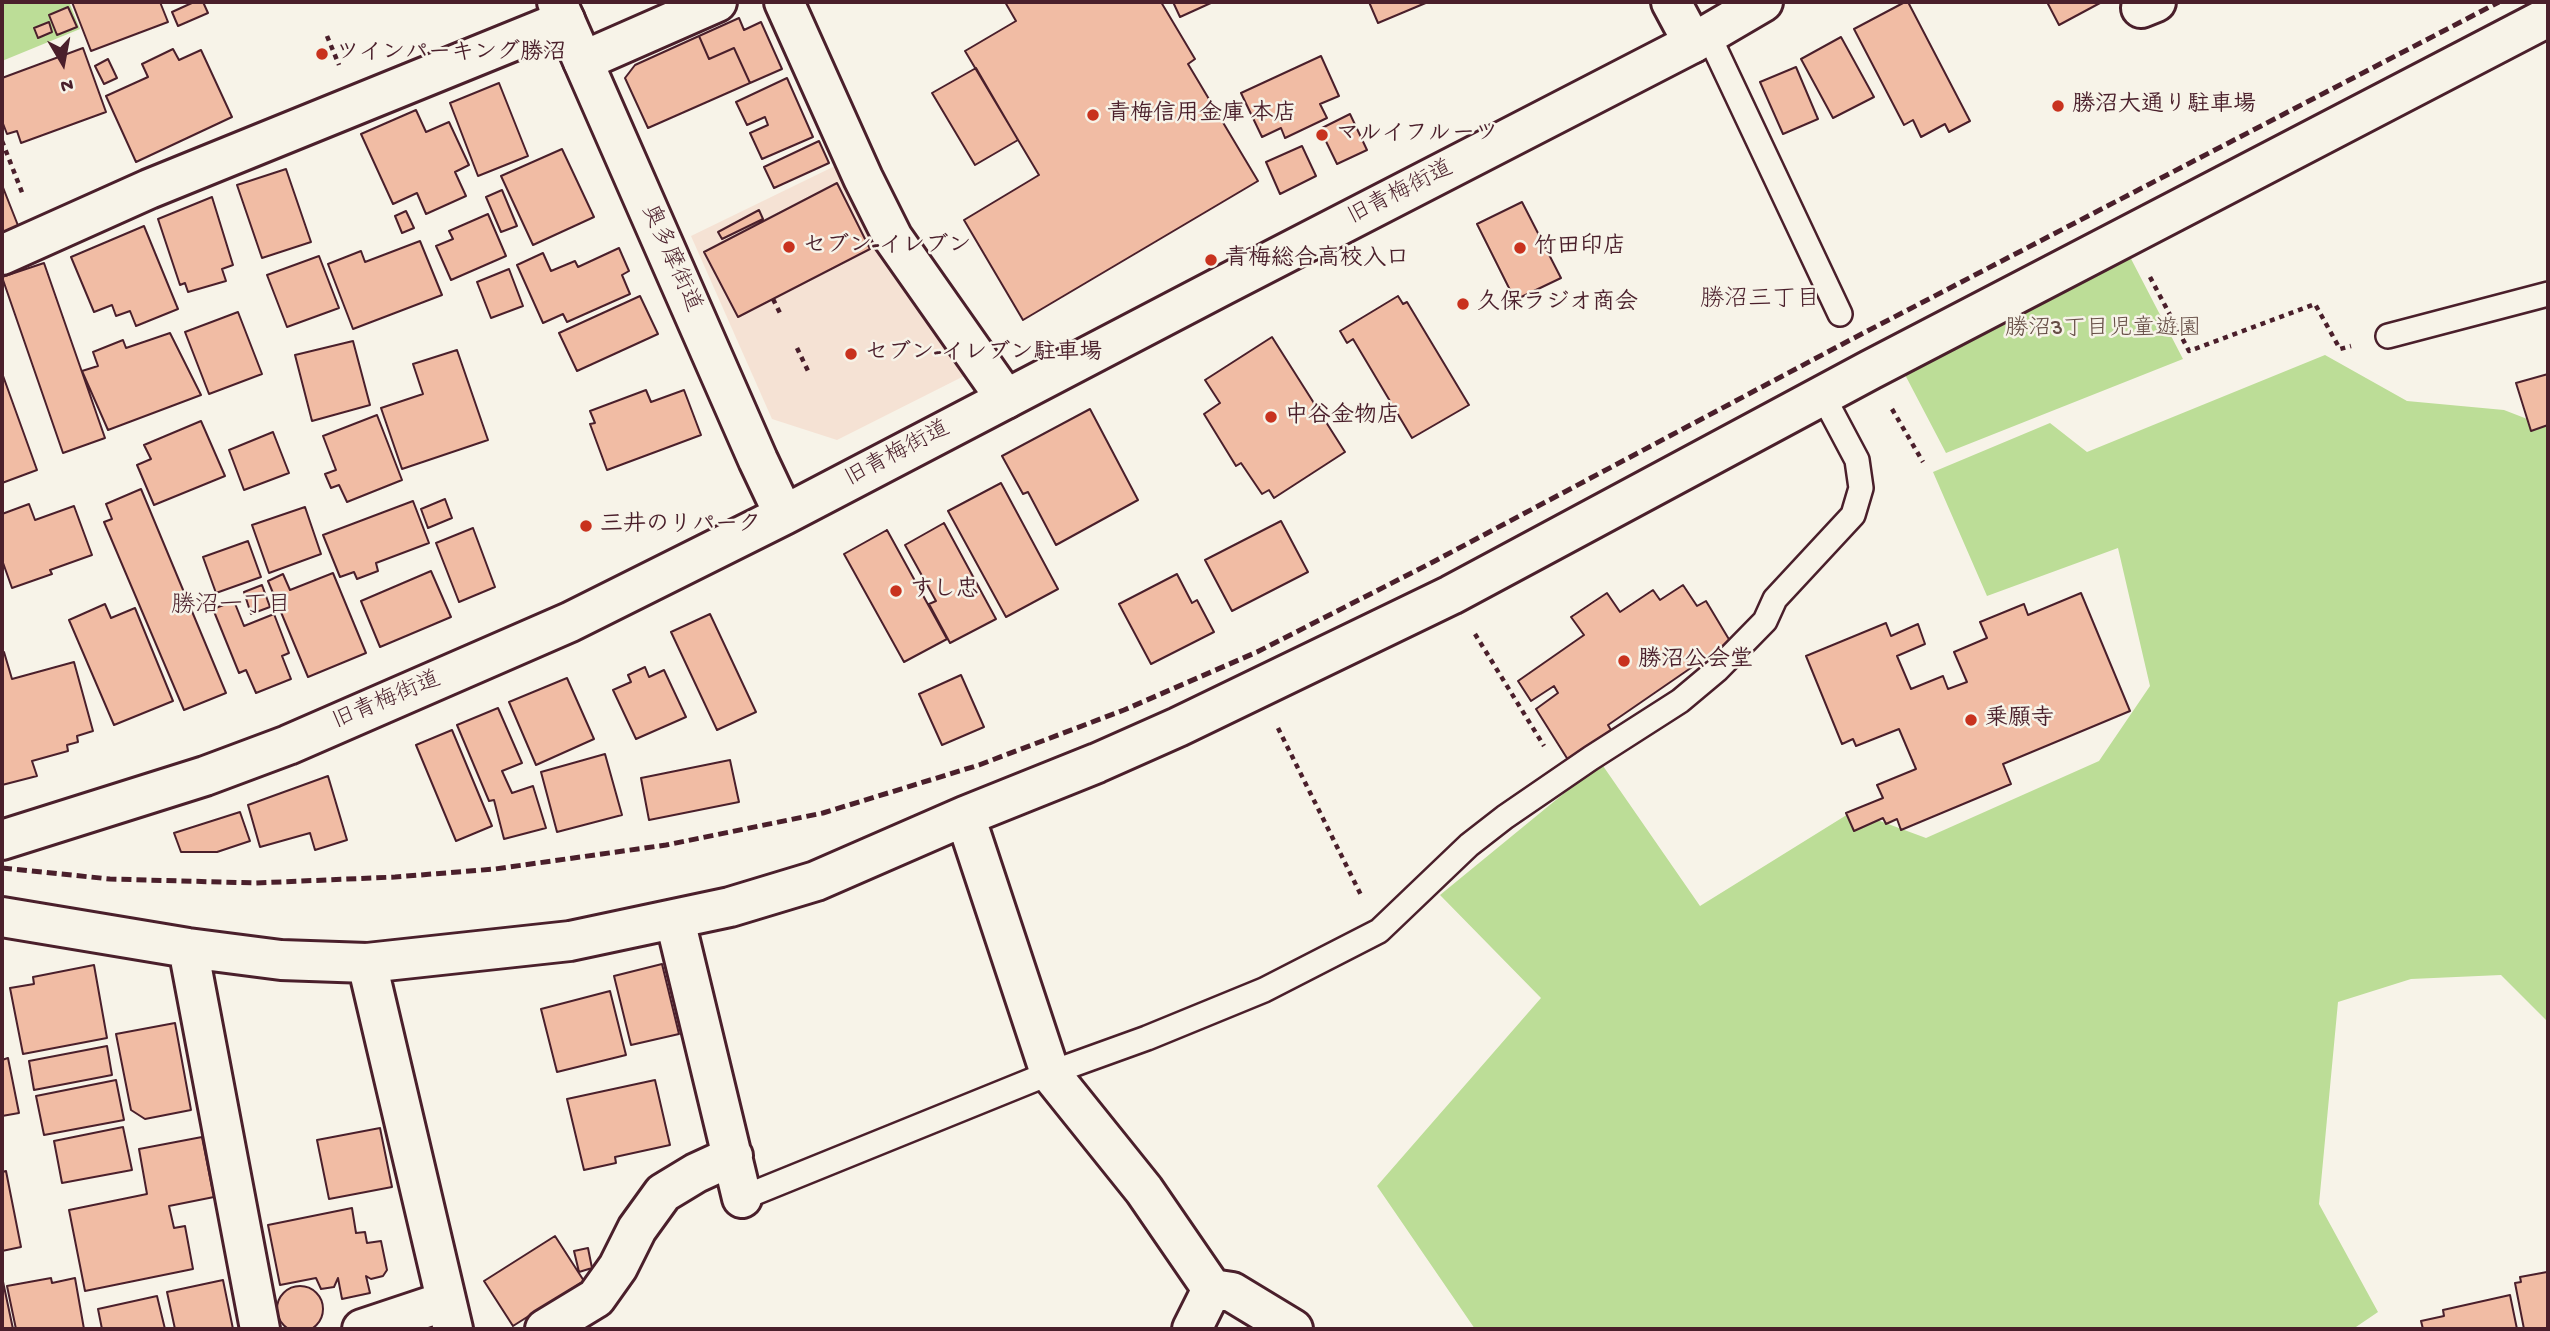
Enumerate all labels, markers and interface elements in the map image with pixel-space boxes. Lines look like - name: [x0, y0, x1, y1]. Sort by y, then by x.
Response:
- north arrow: [28, 28, 98, 98]
- place label: ツインパーキング勝沼: [336, 40, 566, 68]
- marker: ツインパーキング勝沼: [314, 46, 330, 62]
- text: N: [59, 72, 75, 97]
- place label: 勝沼大通り駐車場: [2072, 92, 2256, 120]
- marker: 勝沼大通り駐車場: [2050, 98, 2066, 114]
- place label: 青梅信用金庫 本店: [1107, 101, 1296, 129]
- marker: 青梅信用金庫 本店: [1085, 107, 1101, 123]
- place label: マルイフルーツ: [1336, 121, 1498, 149]
- marker: マルイフルーツ: [1314, 127, 1330, 143]
- street label: 旧青梅街道: [1344, 156, 1458, 232]
- street label: 奥多摩街道: [634, 201, 706, 317]
- place label: セブン-イレブン: [803, 233, 971, 261]
- place label: 竹田印店: [1534, 234, 1626, 262]
- marker: セブン-イレブン: [781, 239, 797, 255]
- marker: 竹田印店: [1512, 240, 1528, 256]
- place label: 青梅総合高校入口: [1225, 246, 1409, 274]
- marker: 青梅総合高校入口: [1203, 252, 1219, 268]
- district label: 勝沼三丁目: [1700, 287, 1820, 315]
- place label: 久保ラジオ商会: [1477, 290, 1638, 318]
- marker: 久保ラジオ商会: [1455, 296, 1471, 312]
- park label: 勝沼3丁目児童遊園: [2005, 316, 2201, 344]
- place label: セブン-イレブン駐車場: [865, 340, 1102, 368]
- marker: セブン-イレブン駐車場: [843, 346, 859, 362]
- place label: 中谷金物店: [1285, 403, 1400, 431]
- marker: 中谷金物店: [1263, 409, 1279, 425]
- street label: 旧青梅街道: [841, 416, 955, 494]
- place label: 三井のリパーク: [600, 512, 761, 540]
- marker: 三井のリパーク: [578, 518, 594, 534]
- place label: すし忠: [910, 577, 979, 605]
- marker: すし忠: [888, 583, 904, 599]
- district label: 勝沼一丁目: [171, 593, 291, 621]
- place label: 勝沼公会堂: [1638, 647, 1753, 675]
- marker: 勝沼公会堂: [1616, 653, 1632, 669]
- street label: 旧青梅街道: [329, 667, 445, 737]
- place label: 乗願寺: [1985, 706, 2054, 734]
- marker: 乗願寺: [1963, 712, 1979, 728]

